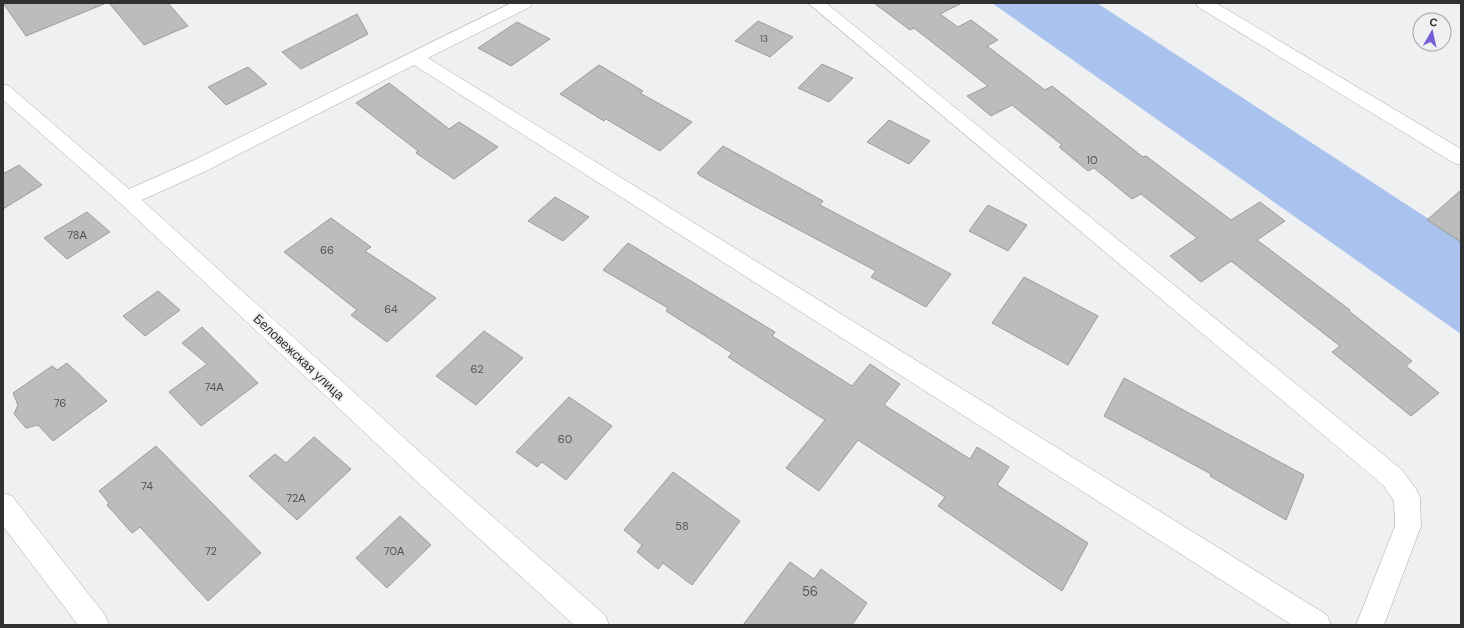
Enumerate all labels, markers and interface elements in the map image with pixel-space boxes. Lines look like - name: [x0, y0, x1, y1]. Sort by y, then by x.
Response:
- north arrow: [1412, 12, 1452, 52]
- text: С: [1429, 15, 1439, 30]
- house number: 13: [760, 33, 768, 45]
- house number: 10: [1087, 153, 1097, 167]
- house number: 78А: [67, 228, 88, 242]
- house number: 66: [320, 243, 334, 257]
- house number: 64: [384, 302, 398, 316]
- street label: Беловежская улица: [250, 310, 349, 404]
- house number: 62: [471, 362, 483, 376]
- house number: 74А: [204, 380, 224, 394]
- house number: 76: [54, 396, 66, 410]
- house number: 60: [558, 432, 572, 446]
- house number: 74: [141, 479, 153, 493]
- house number: 72А: [286, 491, 306, 505]
- house number: 58: [675, 519, 689, 533]
- house number: 72: [205, 544, 217, 558]
- house number: 70А: [384, 544, 405, 558]
- house number: 56: [802, 583, 818, 600]

